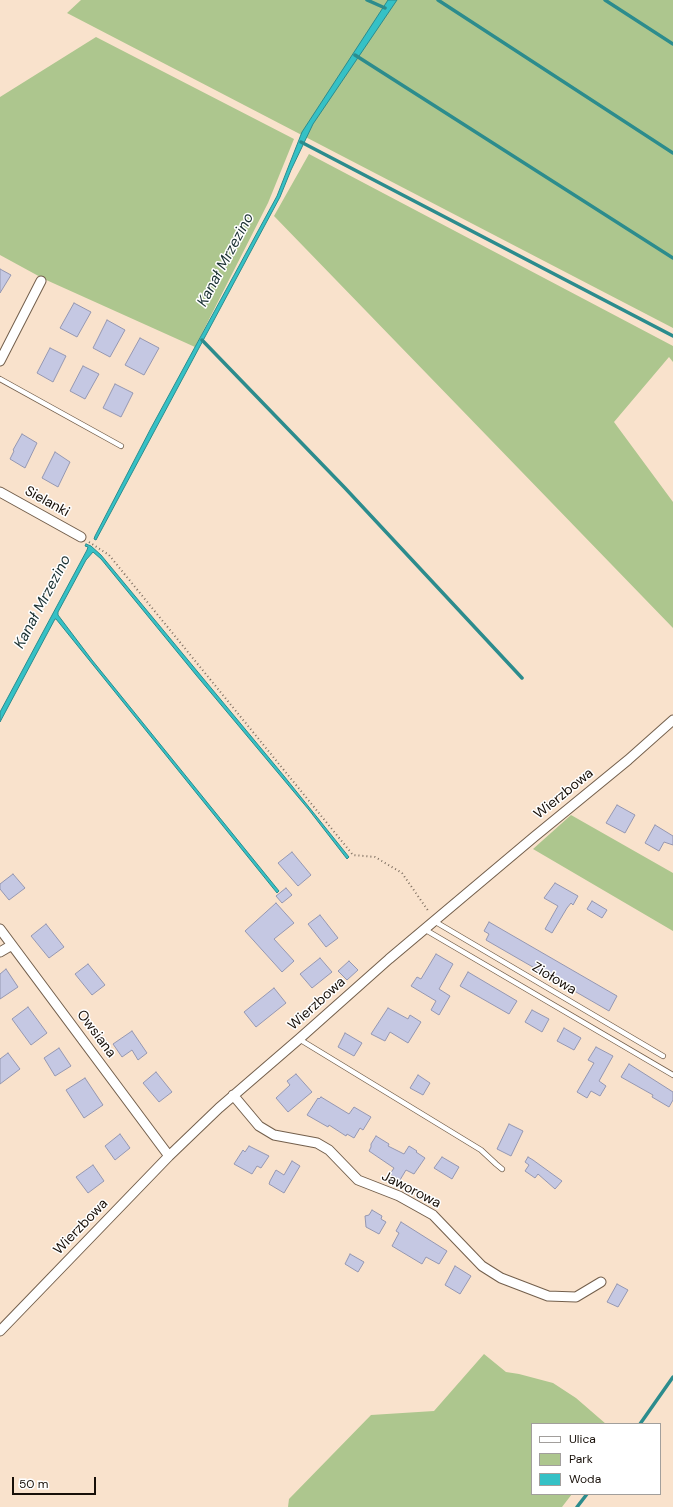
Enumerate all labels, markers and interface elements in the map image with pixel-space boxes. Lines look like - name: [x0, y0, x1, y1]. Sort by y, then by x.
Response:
- water label: Kanał Mrzezino: [194, 210, 258, 310]
- street label: Sielanki: [22, 483, 72, 521]
- water label: Kanał Mrzezino: [11, 552, 75, 652]
- street label: Wierzbowa: [531, 765, 597, 823]
- street label: Ziołowa: [529, 959, 579, 999]
- street label: Wierzbowa: [285, 974, 349, 1034]
- street label: Owsiana: [73, 1007, 119, 1061]
- street label: Jaworowa: [379, 1168, 443, 1212]
- street label: Wierzbowa: [50, 1196, 112, 1258]
- legend: [531, 1423, 661, 1495]
- text: Ulica: [569, 1431, 596, 1447]
- text: Park: [569, 1451, 593, 1467]
- scale bar: [14, 1469, 98, 1495]
- text: Woda: [569, 1471, 601, 1487]
- text: 50 m: [19, 1476, 48, 1492]

